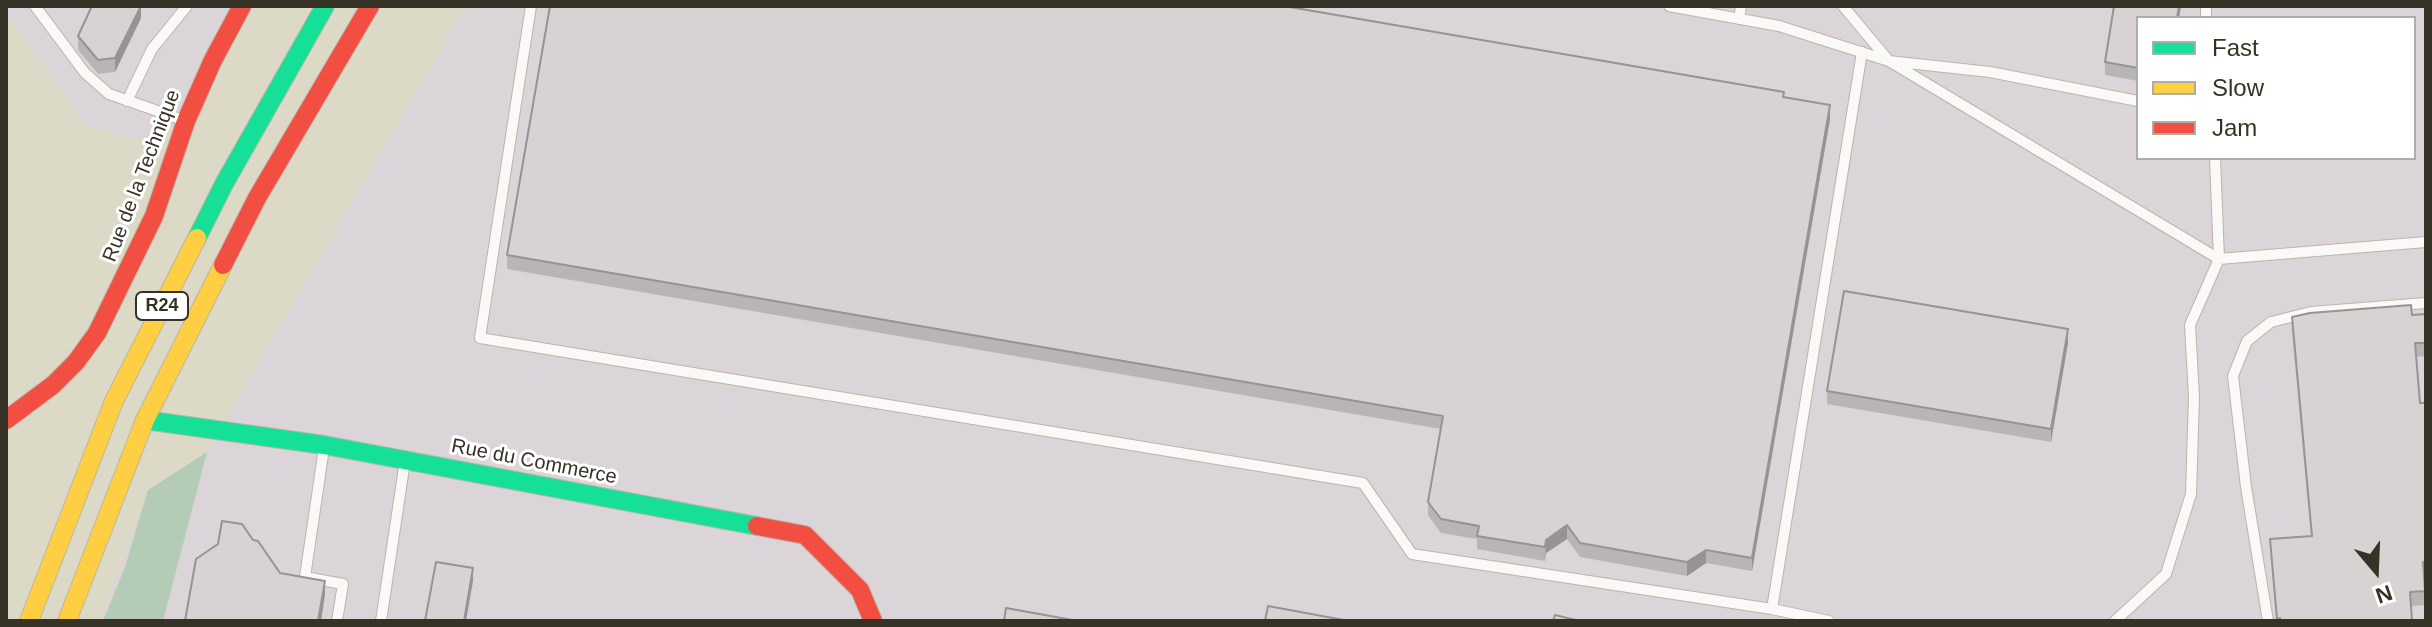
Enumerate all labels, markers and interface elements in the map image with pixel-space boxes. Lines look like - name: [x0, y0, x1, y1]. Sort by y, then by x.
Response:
- legend: [2136, 16, 2416, 160]
- text: Fast: [2212, 34, 2259, 61]
- text: Slow: [2212, 74, 2264, 101]
- street label: Rue de la Technique: [98, 87, 186, 265]
- text: Jam: [2212, 114, 2257, 141]
- road number: R24: [136, 292, 188, 320]
- street label: Rue du Commerce: [449, 434, 619, 490]
- north arrow: [2336, 531, 2416, 611]
- text: N: [2372, 580, 2396, 609]

